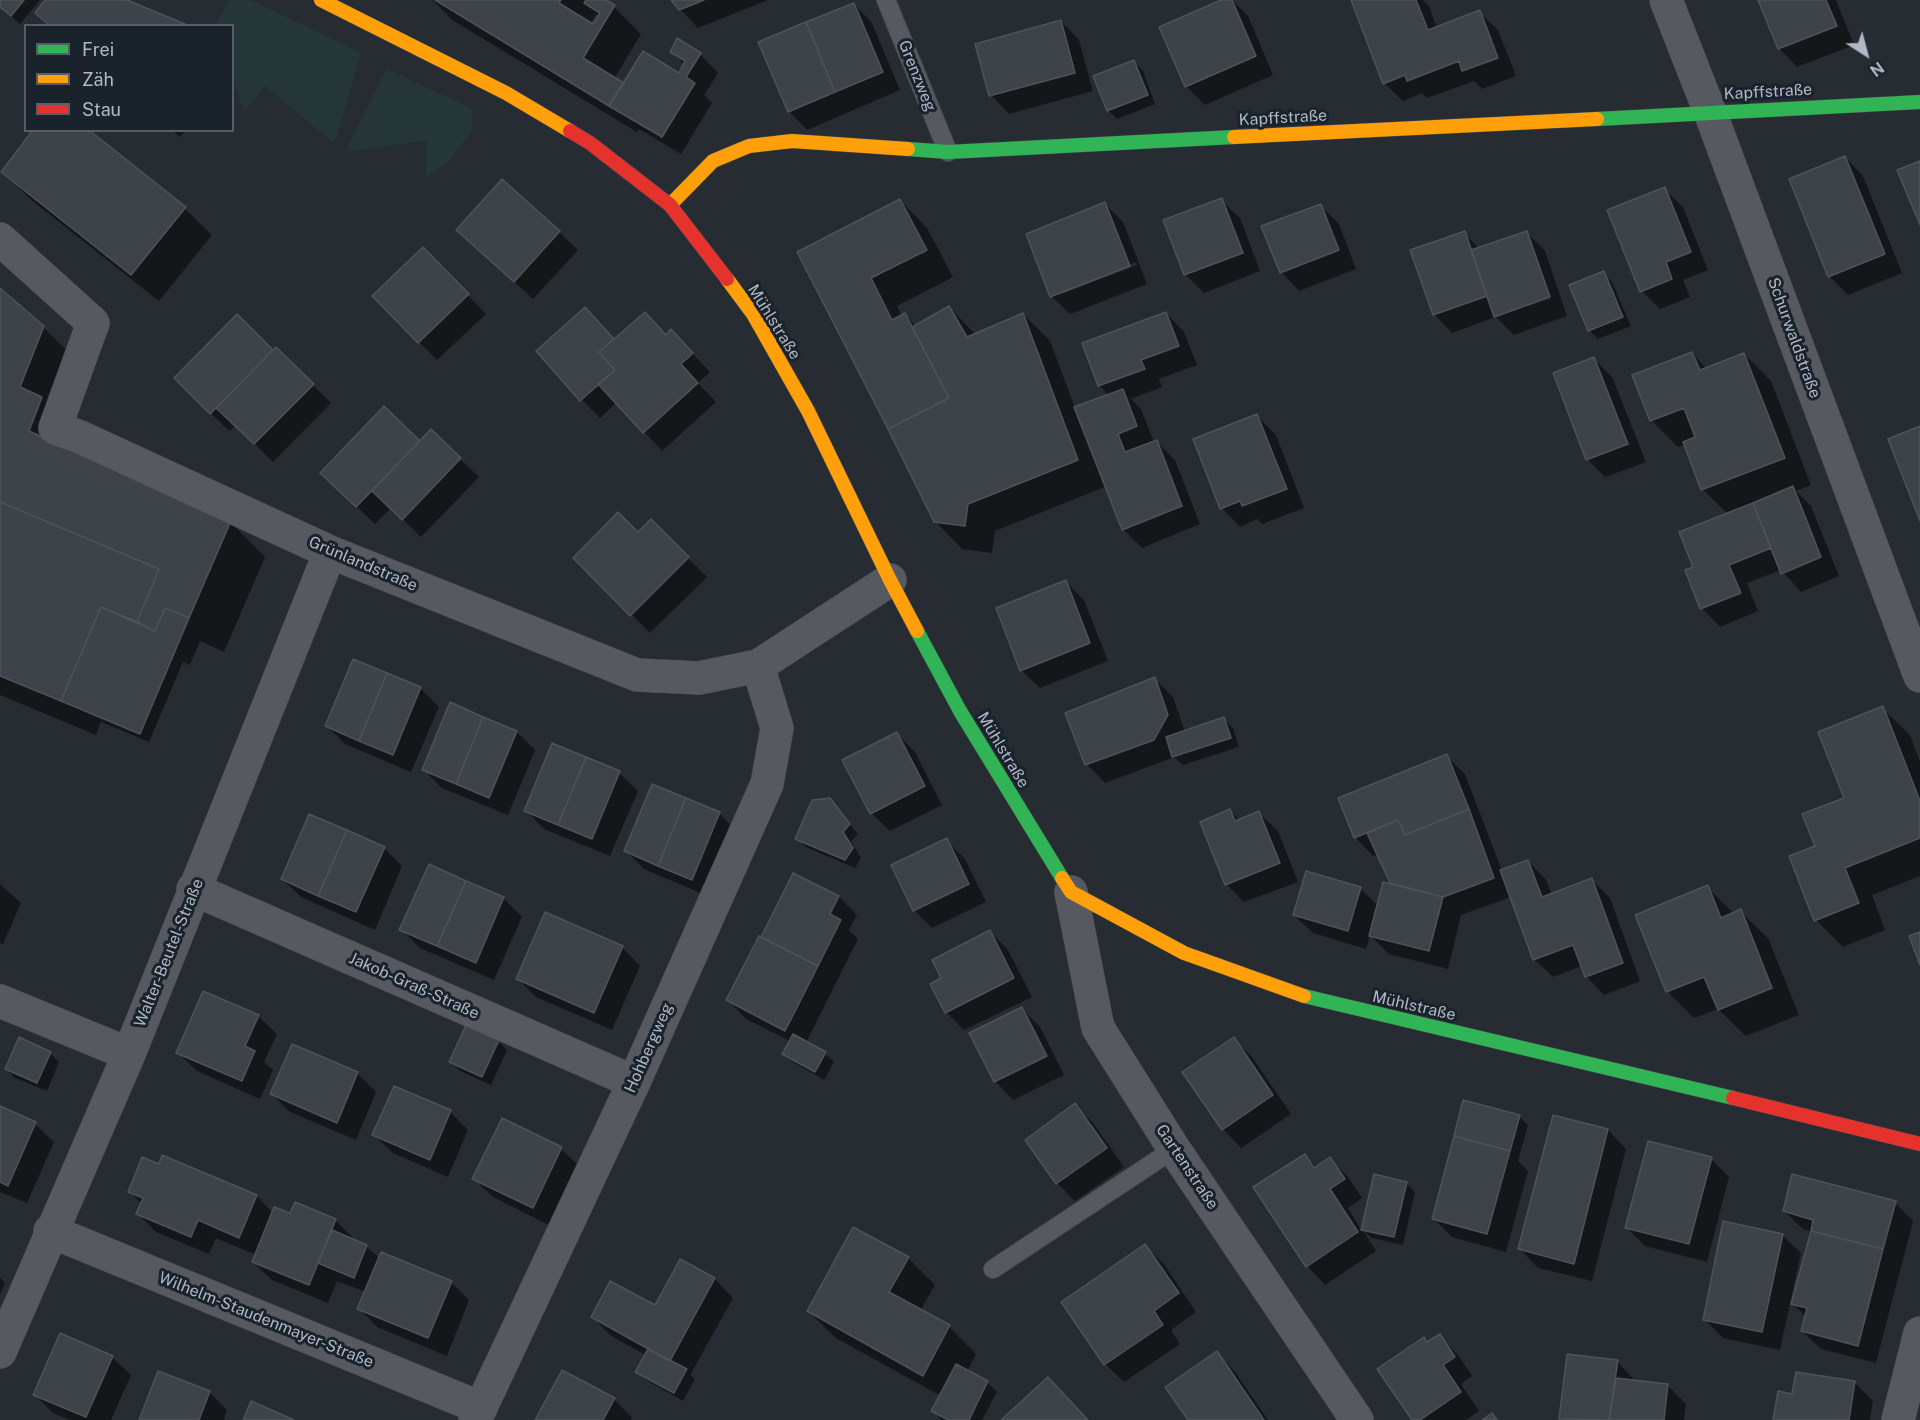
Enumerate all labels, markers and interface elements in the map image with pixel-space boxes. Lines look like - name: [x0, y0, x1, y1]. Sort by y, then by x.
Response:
- legend: [24, 24, 234, 132]
- north arrow: [1836, 24, 1896, 84]
- street label: Grenzweg: [894, 38, 940, 114]
- text: Frei: [82, 39, 114, 60]
- text: N: [1866, 58, 1888, 80]
- text: Zäh: [82, 69, 114, 90]
- street label: Kapffstraße: [1723, 80, 1813, 104]
- text: Stau: [82, 99, 121, 120]
- street label: Kapffstraße: [1238, 106, 1328, 130]
- street label: Schurwaldstraße: [1763, 275, 1825, 401]
- street label: Mühlstraße: [743, 281, 805, 363]
- street label: Grünlandstraße: [306, 532, 420, 596]
- street label: Mühlstraße: [973, 709, 1033, 791]
- street label: Walter-Beutel-Straße: [130, 876, 208, 1030]
- street label: Jakob-Graß-Straße: [346, 949, 482, 1023]
- street label: Mühlstraße: [1371, 987, 1457, 1025]
- street label: Hohbergweg: [621, 1000, 677, 1096]
- street label: Gartenstraße: [1152, 1121, 1222, 1213]
- street label: Wilhelm-Staudenmayer-Straße: [156, 1268, 376, 1372]

